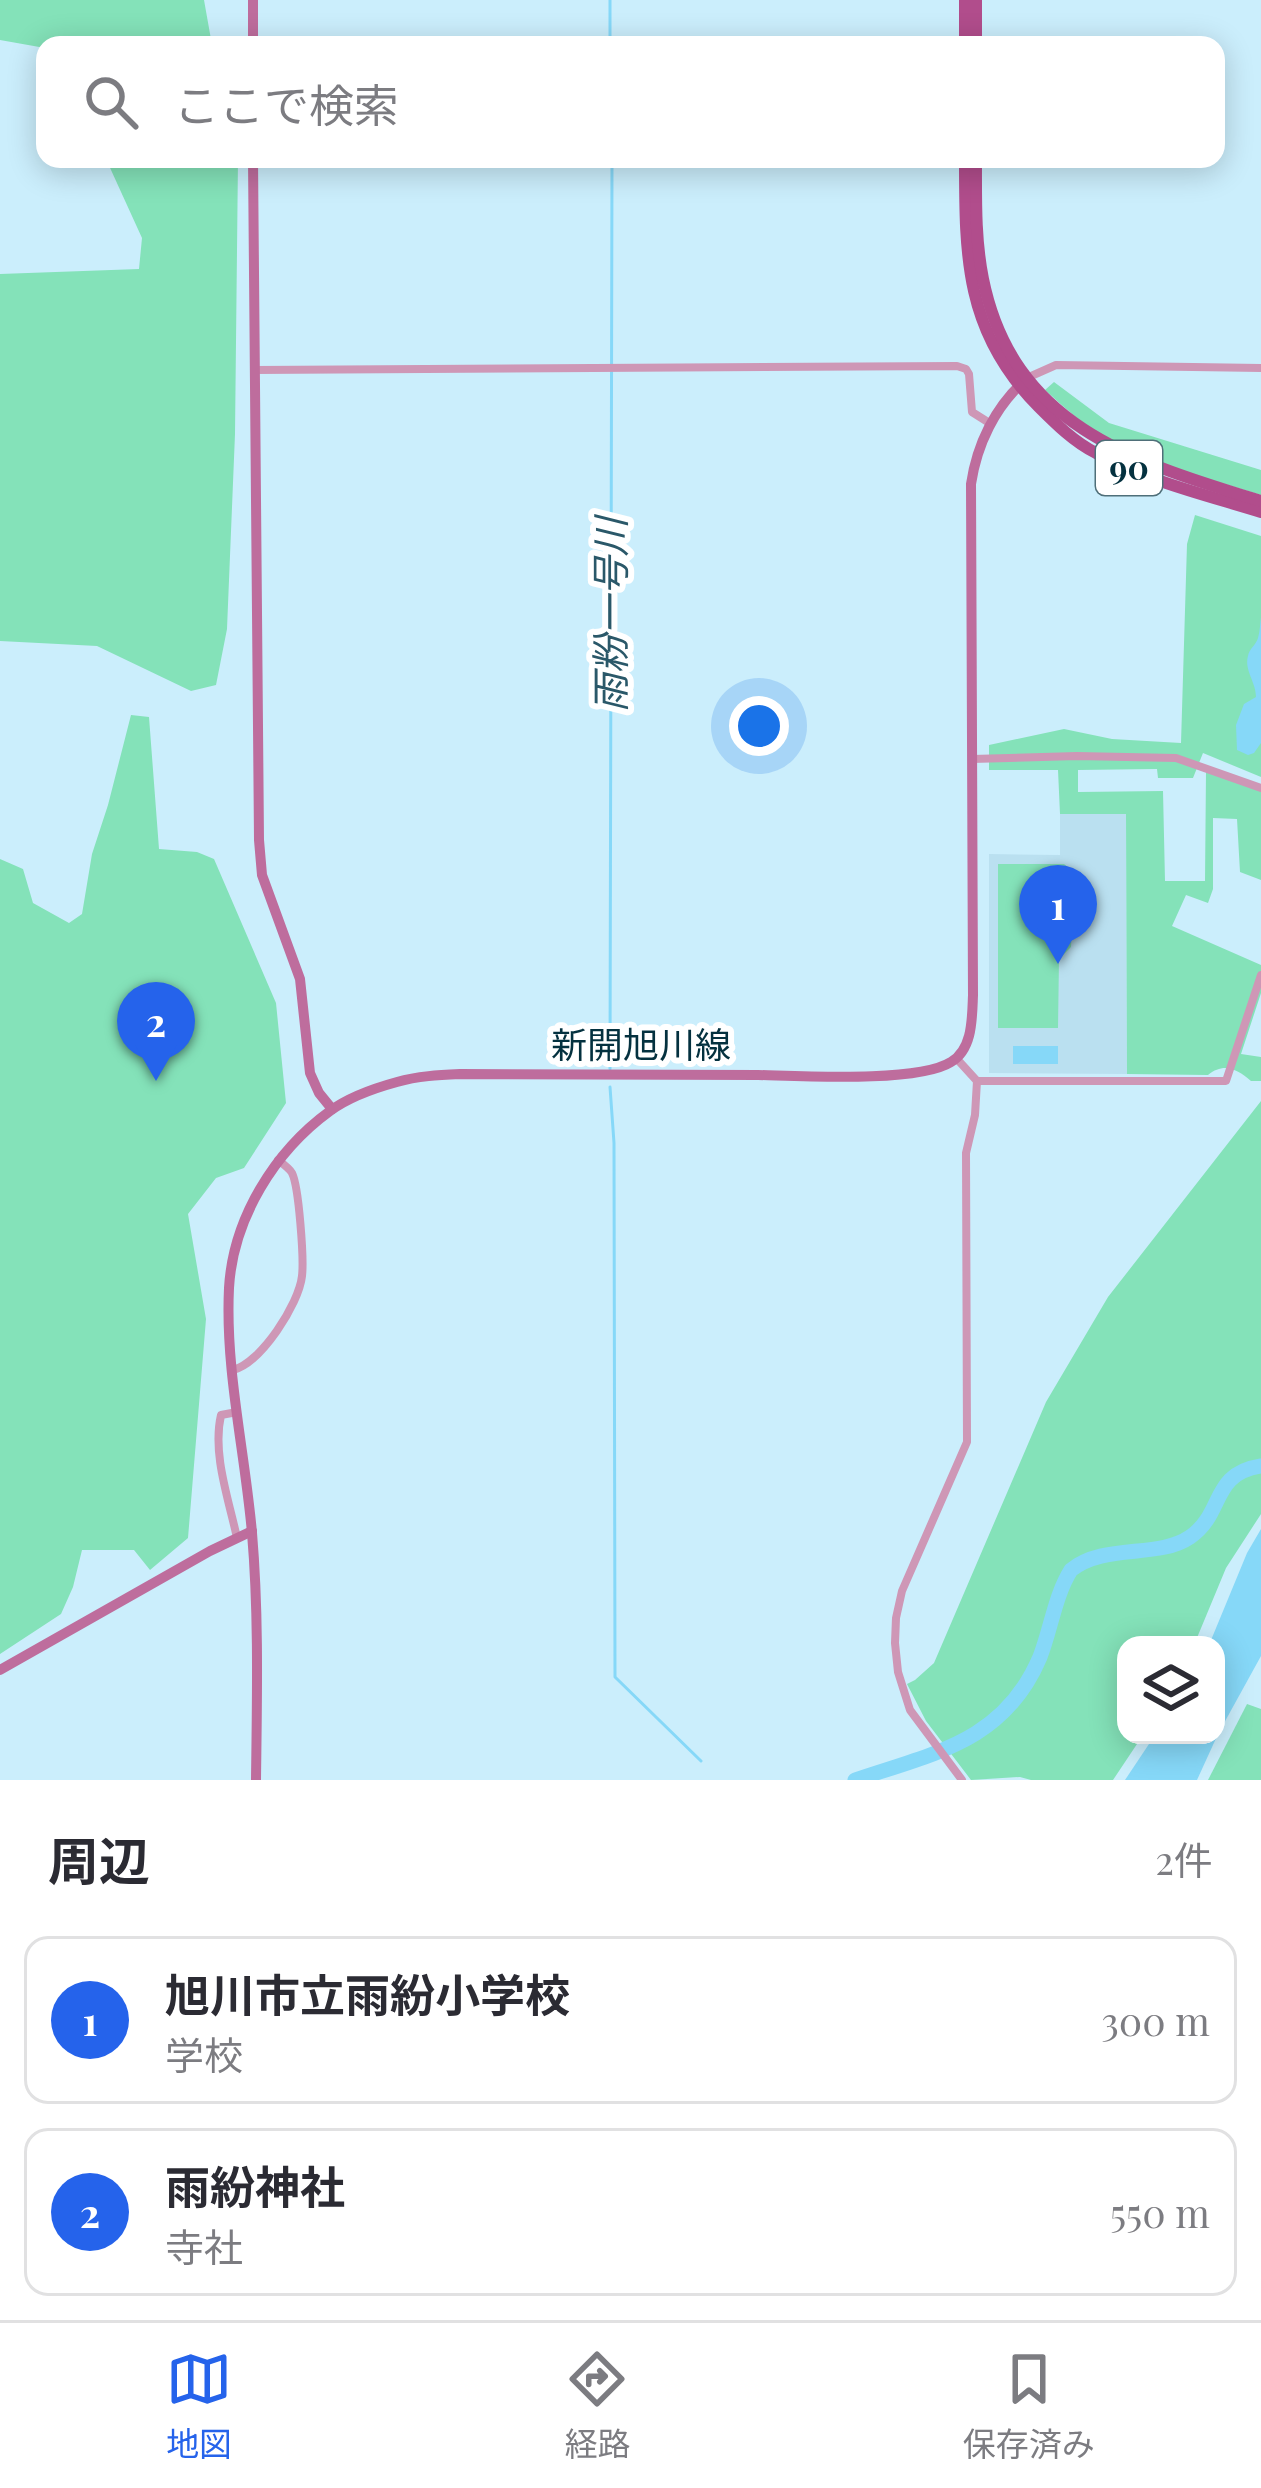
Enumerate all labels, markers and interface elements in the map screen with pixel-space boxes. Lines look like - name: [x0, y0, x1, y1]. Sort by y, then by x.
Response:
- search box: [36, 36, 1225, 168]
- icon: search: [78, 69, 144, 135]
- text: ここで検索: [174, 73, 399, 133]
- road number: 90: [1096, 441, 1162, 495]
- water label: 雨粉一号川: [583, 514, 635, 713]
- your location: [729, 696, 789, 756]
- pin: 1: [1019, 865, 1097, 964]
- pin: 2: [117, 982, 195, 1081]
- street label: 新開旭川線: [551, 1019, 731, 1067]
- map controls: [1117, 1636, 1225, 1744]
- button: layers: [1117, 1636, 1225, 1744]
- text: 周辺: [48, 1825, 150, 1893]
- text: 2件: [1155, 1833, 1213, 1885]
- text: 旭川市立雨紛小学校: [165, 1963, 570, 2023]
- text: 1: [83, 1994, 97, 2046]
- text: 300 m: [1101, 1994, 1210, 2046]
- text: 学校: [165, 2028, 243, 2080]
- text: 雨紛神社: [165, 2155, 345, 2215]
- text: 2: [80, 2186, 100, 2238]
- text: 550 m: [1110, 2186, 1210, 2238]
- text: 寺社: [165, 2220, 243, 2272]
- tab: 地図: [166, 2346, 232, 2466]
- tab: 経路: [564, 2346, 630, 2466]
- tab: 保存済み: [963, 2346, 1095, 2466]

